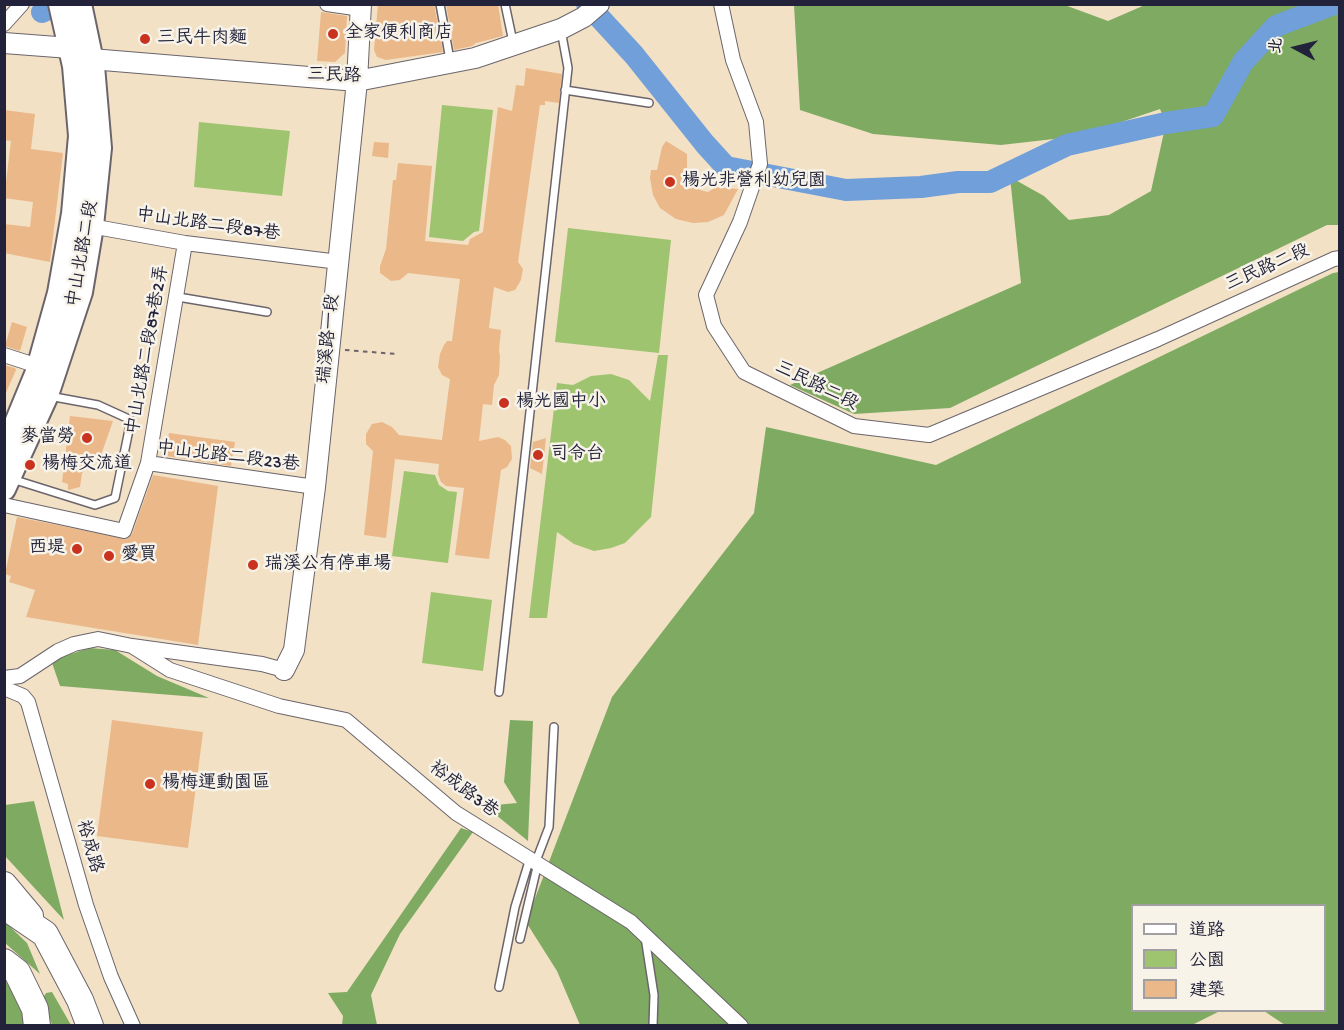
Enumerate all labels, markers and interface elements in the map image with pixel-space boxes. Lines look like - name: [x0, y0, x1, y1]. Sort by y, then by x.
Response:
- north arrow: [1266, 18, 1326, 78]
- place label: 全家便利商店: [345, 23, 453, 45]
- marker: 全家便利商店: [326, 27, 340, 41]
- place label: 三民牛肉麵: [157, 28, 247, 50]
- marker: 三民牛肉麵: [138, 32, 152, 46]
- text: 北: [1267, 37, 1288, 55]
- street label: 三民路: [307, 65, 361, 89]
- place label: 楊光非營利幼兒園: [682, 171, 826, 193]
- marker: 楊光非營利幼兒園: [663, 175, 677, 189]
- street label: 中山北路二段: [64, 199, 104, 309]
- street label: 中山北路二段87巷: [135, 205, 281, 247]
- street label: 三民路二段: [1222, 241, 1314, 297]
- street label: 中山北路二段87巷2弄: [123, 263, 175, 437]
- street label: 瑞溪路一段: [315, 293, 345, 385]
- street label: 三民路二段: [771, 358, 861, 416]
- place label: 楊光國中小: [516, 392, 606, 414]
- marker: 楊光國中小: [497, 396, 511, 410]
- place label: 麥當勞: [21, 427, 75, 449]
- marker: 麥當勞: [80, 431, 94, 445]
- street label: 中山北路二段23巷: [155, 438, 301, 478]
- place label: 司令台: [550, 444, 604, 466]
- marker: 司令台: [531, 448, 545, 462]
- place label: 楊梅交流道: [42, 454, 132, 476]
- marker: 楊梅交流道: [23, 458, 37, 472]
- place label: 西堤: [29, 538, 65, 560]
- marker: 西堤: [70, 542, 84, 556]
- place label: 愛買: [121, 545, 157, 567]
- marker: 愛買: [102, 549, 116, 563]
- place label: 瑞溪公有停車場: [265, 554, 391, 576]
- marker: 瑞溪公有停車場: [246, 558, 260, 572]
- street label: 裕成路3巷: [424, 758, 502, 824]
- place label: 楊梅運動園區: [162, 773, 270, 795]
- marker: 楊梅運動園區: [143, 777, 157, 791]
- street label: 裕成路: [70, 818, 106, 876]
- legend: [1131, 904, 1326, 1012]
- text: 道路: [1189, 921, 1225, 942]
- text: 公園: [1189, 951, 1225, 972]
- text: 建築: [1189, 981, 1225, 1002]

